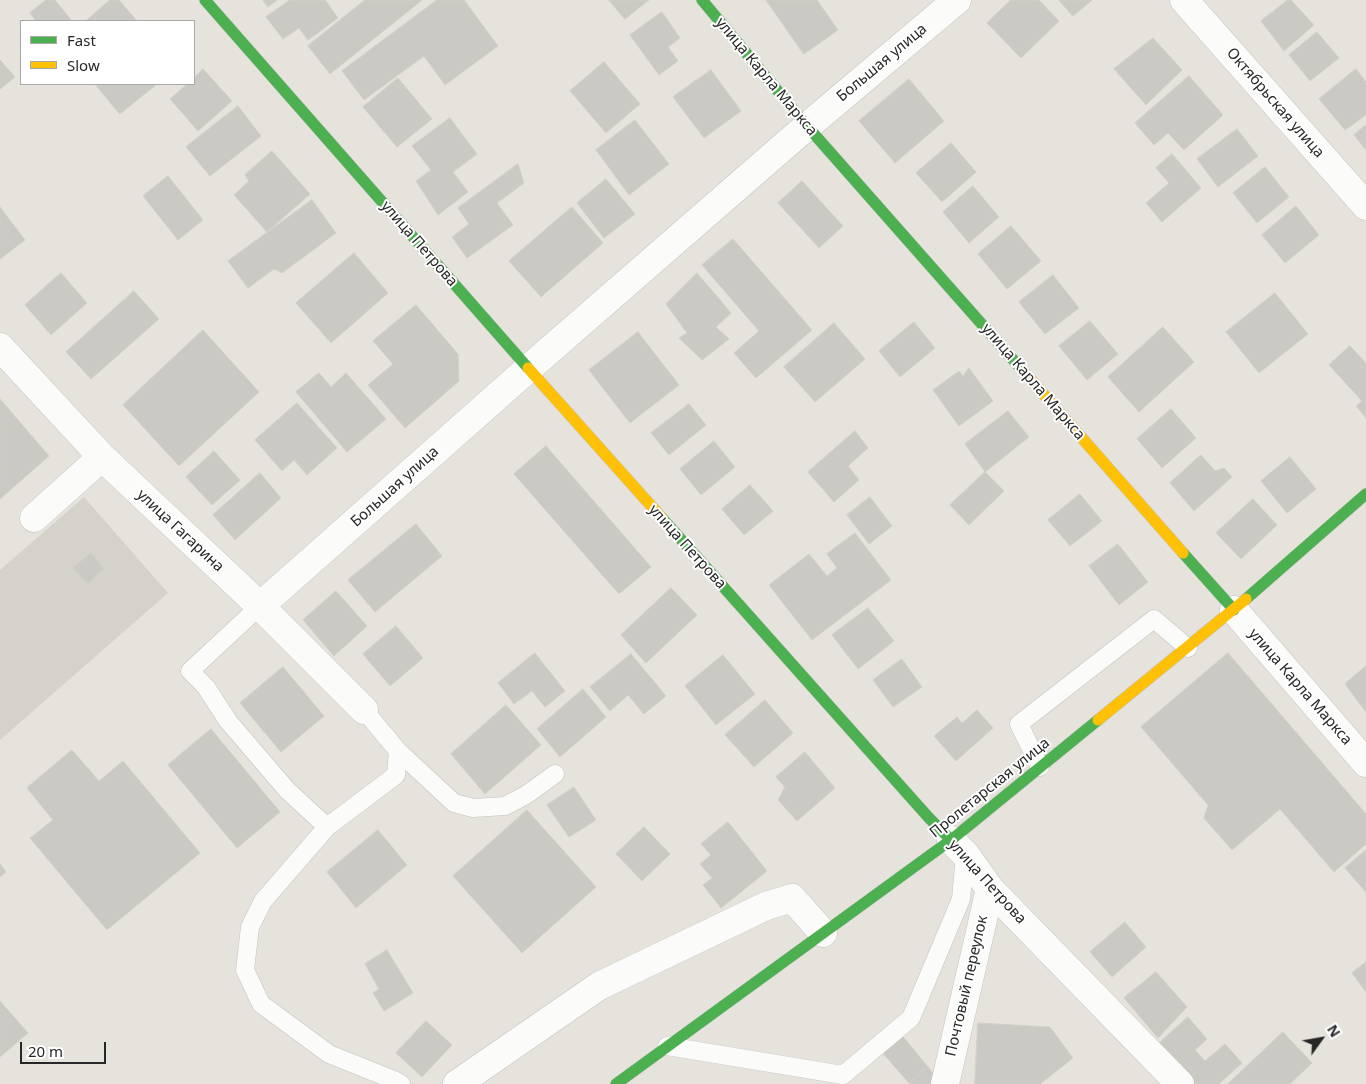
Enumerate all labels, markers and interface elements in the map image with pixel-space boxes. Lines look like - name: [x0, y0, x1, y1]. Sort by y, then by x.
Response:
- street label: улица Карла Маркса: [711, 14, 821, 140]
- legend: [20, 20, 195, 85]
- street label: Большая улица: [833, 20, 931, 106]
- text: Fast: [67, 30, 96, 50]
- street label: Октябрьская улица: [1222, 44, 1328, 162]
- text: Slow: [67, 55, 100, 75]
- street label: улица Петрова: [377, 198, 461, 290]
- street label: улица Карла Маркса: [977, 320, 1089, 444]
- street label: Большая улица: [347, 443, 443, 531]
- street label: улица Гагарина: [133, 486, 227, 576]
- street label: улица Петрова: [644, 501, 730, 593]
- street label: улица Карла Маркса: [1244, 625, 1356, 749]
- street label: Пролетарская улица: [926, 734, 1054, 842]
- street label: улица Петрова: [944, 836, 1030, 928]
- street label: Почтовый переулок: [942, 914, 992, 1058]
- north arrow: [1296, 1014, 1346, 1064]
- text: N: [1323, 1021, 1345, 1041]
- scale bar: [22, 1032, 109, 1064]
- text: 20 m: [28, 1041, 63, 1061]

